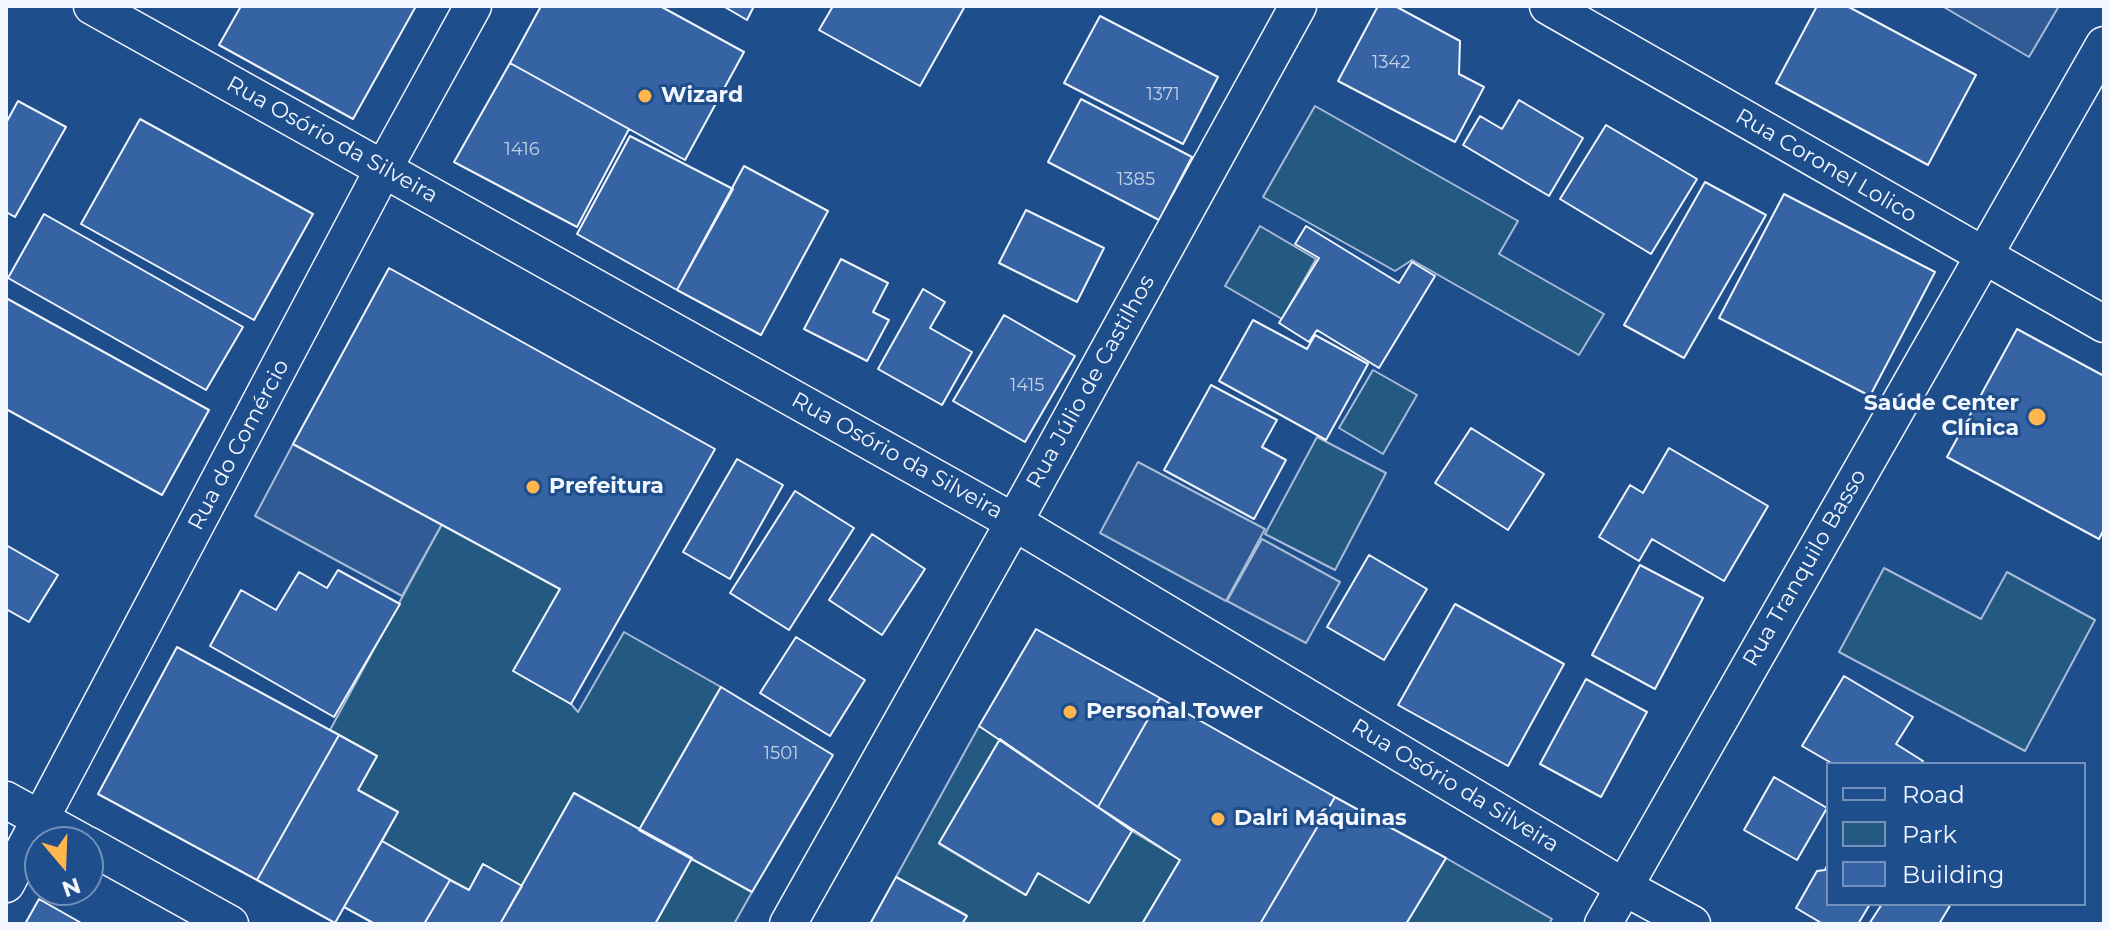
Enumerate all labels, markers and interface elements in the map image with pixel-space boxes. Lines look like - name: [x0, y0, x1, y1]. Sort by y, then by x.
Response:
- house number: 1342: [1372, 52, 1410, 74]
- street label: Rua Osório da Silveira: [222, 71, 442, 209]
- place label: Wizard: [661, 83, 743, 109]
- house number: 1371: [1146, 84, 1180, 106]
- marker: Wizard: [636, 87, 654, 105]
- street label: Rua Coronel Lolico: [1731, 103, 1921, 229]
- house number: 1416: [504, 139, 540, 161]
- house number: 1385: [1117, 169, 1155, 191]
- street label: Rua Júlio de Castilhos: [1021, 271, 1161, 493]
- street label: Rua do Comércio: [183, 355, 295, 535]
- house number: 1415: [1010, 375, 1044, 397]
- street label: Rua Osório da Silveira: [787, 387, 1007, 525]
- place label: Saúde Center Clínica: [1864, 391, 2019, 442]
- marker: Saúde Center Clínica: [2026, 406, 2048, 428]
- street label: Rua Tranquilo Basso: [1738, 465, 1872, 671]
- place label: Prefeitura: [549, 474, 664, 500]
- marker: Prefeitura: [524, 478, 542, 496]
- place label: Personal Tower: [1086, 699, 1263, 725]
- marker: Personal Tower: [1061, 703, 1079, 721]
- street label: Rua Osório da Silveira: [1347, 714, 1563, 858]
- house number: 1501: [763, 743, 799, 765]
- legend: [1826, 762, 2086, 906]
- text: Road: [1902, 780, 1965, 809]
- place label: Dalri Máquinas: [1234, 806, 1407, 832]
- marker: Dalri Máquinas: [1209, 810, 1227, 828]
- text: Park: [1902, 820, 1957, 849]
- north arrow: [24, 826, 104, 906]
- text: Building: [1902, 860, 2005, 889]
- text: N: [59, 872, 84, 903]

